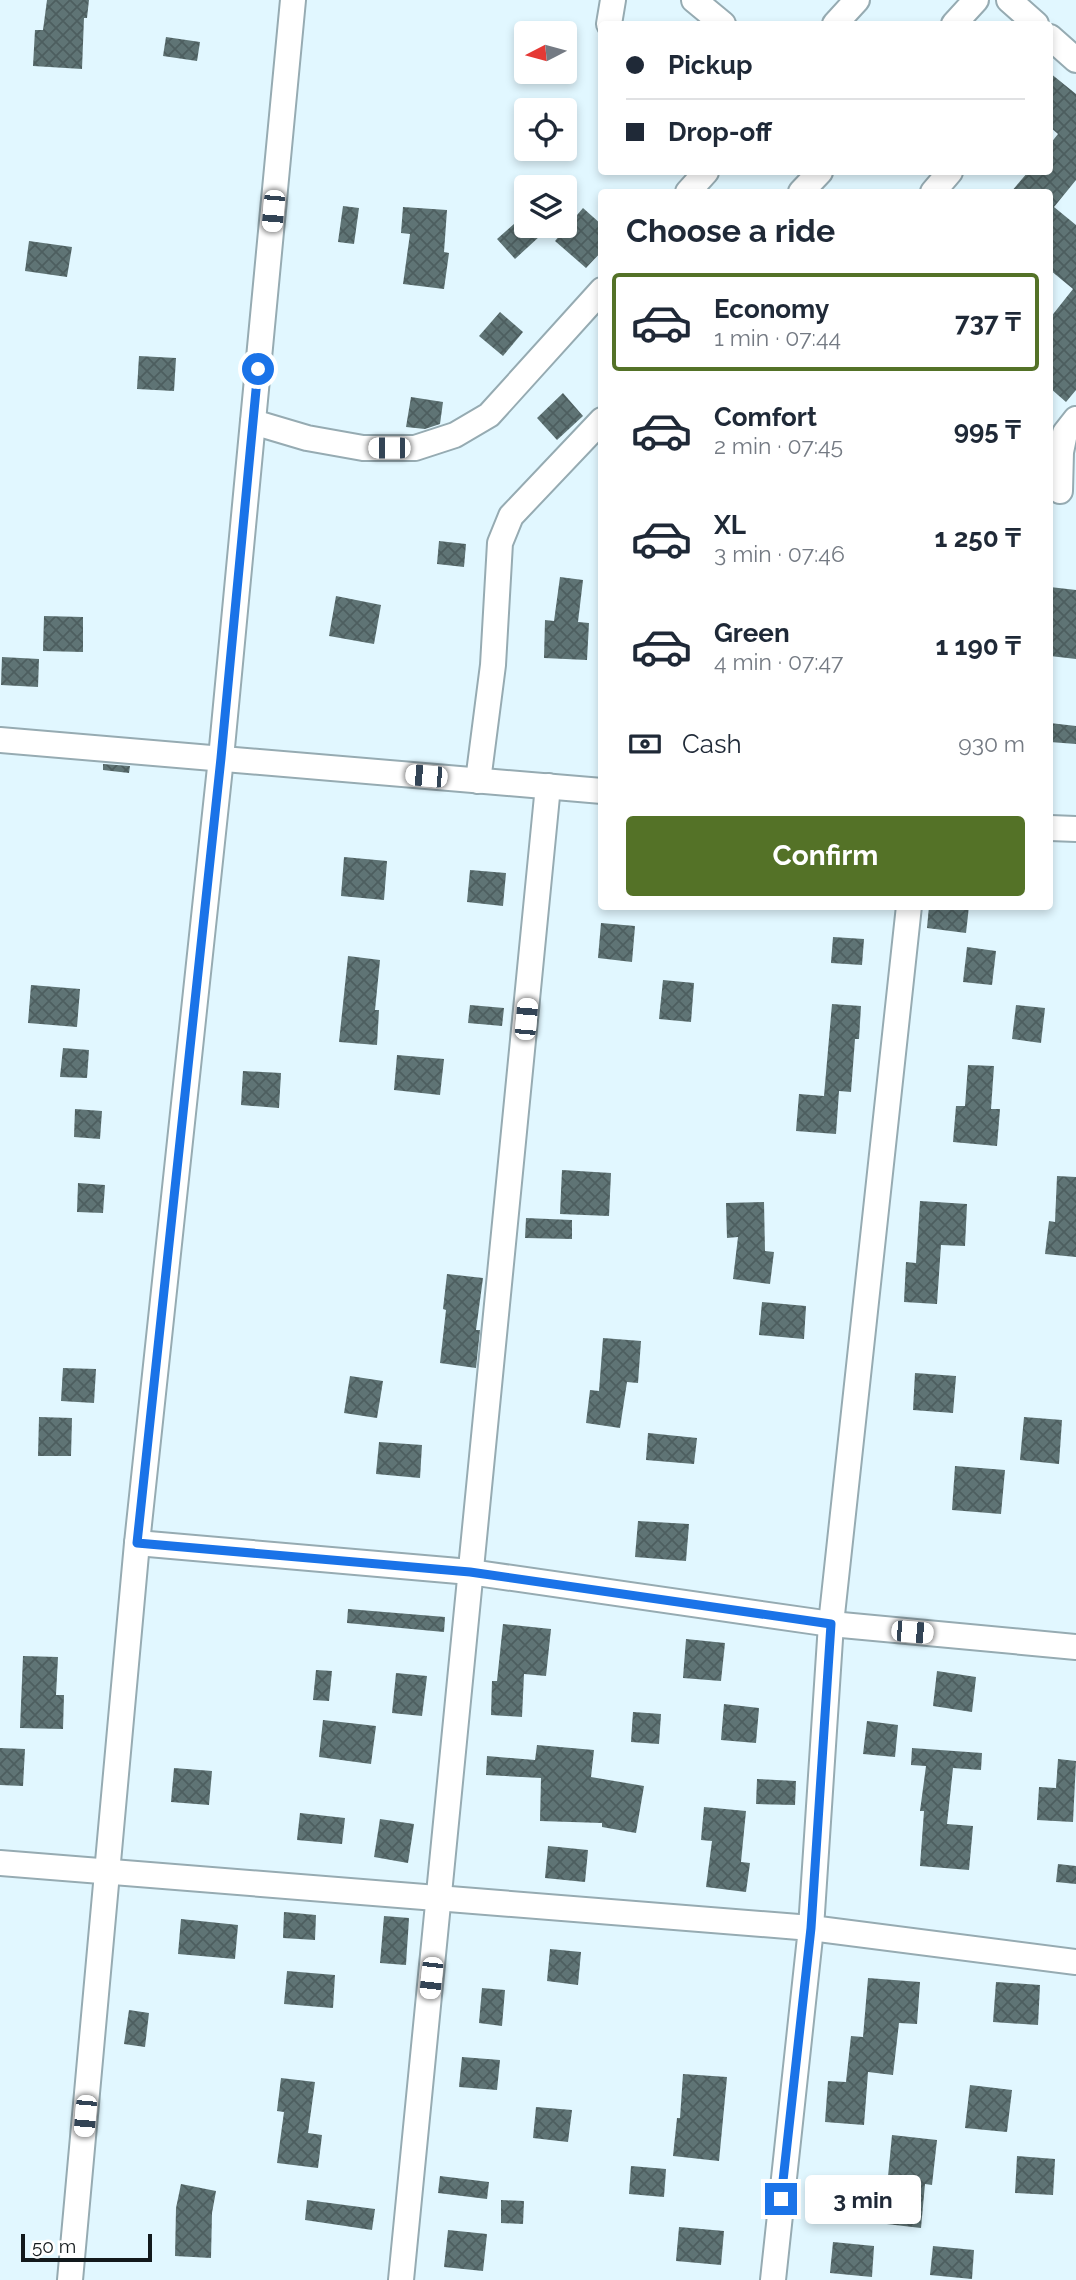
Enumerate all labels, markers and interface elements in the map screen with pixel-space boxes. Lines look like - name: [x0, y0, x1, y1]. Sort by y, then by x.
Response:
- north arrow: [514, 21, 578, 84]
- map controls: [514, 21, 577, 238]
- text: Pickup: [668, 50, 753, 80]
- button: locate: [514, 98, 577, 161]
- text: Drop-off: [668, 117, 772, 147]
- button: layers: [514, 175, 577, 238]
- car: [261, 189, 286, 233]
- text: Choose a ride: [626, 212, 835, 249]
- icon: car: [630, 291, 693, 354]
- text: Economy: [714, 294, 829, 324]
- text: 737 ₸: [955, 307, 1021, 337]
- text: 1 min · 07:44: [714, 324, 841, 351]
- route start: [242, 353, 274, 385]
- icon: car: [630, 399, 693, 462]
- text: Comfort: [714, 402, 817, 432]
- text: 995 ₸: [954, 415, 1021, 445]
- text: 2 min · 07:45: [714, 432, 843, 459]
- car: [369, 438, 411, 459]
- icon: car: [630, 507, 693, 570]
- text: XL: [714, 510, 746, 540]
- text: 1 250 ₸: [935, 523, 1021, 553]
- text: 3 min · 07:46: [714, 540, 845, 567]
- icon: car: [630, 615, 693, 678]
- text: Green: [714, 618, 790, 648]
- text: 1 190 ₸: [935, 631, 1021, 661]
- text: 4 min · 07:47: [714, 648, 843, 675]
- icon: cash: [626, 725, 664, 763]
- text: Cash: [682, 729, 742, 759]
- text: 930 m: [958, 730, 1025, 757]
- car: [405, 764, 448, 788]
- button: Confirm: [626, 816, 1025, 896]
- car: [514, 997, 539, 1041]
- car: [891, 1620, 934, 1644]
- car: [419, 1956, 444, 2000]
- car: [73, 2094, 98, 2138]
- callout: 3 min: [806, 2174, 921, 2224]
- route end: [765, 2183, 797, 2215]
- text: 3 min: [833, 2186, 893, 2213]
- scale bar: [21, 2231, 152, 2263]
- text: 50 m: [32, 2235, 76, 2257]

